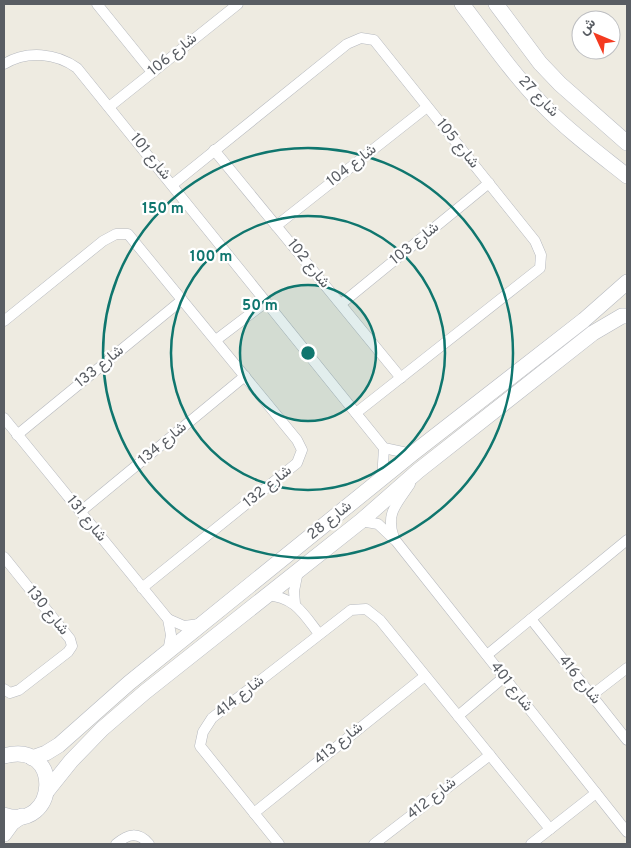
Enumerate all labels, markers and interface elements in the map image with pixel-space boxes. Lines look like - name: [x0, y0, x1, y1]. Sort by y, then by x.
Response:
- north arrow: [571, 10, 621, 60]
- text: ش: [576, 15, 600, 39]
- street label: شارع 106: [145, 29, 202, 81]
- street label: شارع 27: [514, 72, 563, 122]
- street label: شارع 105: [431, 115, 483, 173]
- street label: شارع 101: [125, 130, 175, 184]
- street label: شارع 104: [323, 140, 381, 191]
- text: 150 m: [142, 200, 184, 219]
- street label: شارع 103: [386, 218, 444, 270]
- street label: شارع 102: [282, 235, 334, 293]
- text: 100 m: [190, 248, 232, 267]
- text: 50 m: [242, 297, 278, 316]
- street label: شارع 133: [72, 341, 128, 392]
- centre of rings: [299, 344, 317, 362]
- street label: شارع 134: [135, 418, 191, 470]
- street label: شارع 132: [240, 462, 296, 512]
- street label: شارع 131: [62, 492, 110, 546]
- street label: شارع 28: [304, 497, 356, 545]
- street label: شارع 130: [21, 583, 73, 640]
- street label: شارع 416: [553, 652, 605, 708]
- street label: شارع 401: [486, 658, 537, 716]
- street label: شارع 414: [211, 672, 269, 722]
- street label: شارع 413: [311, 718, 368, 770]
- street label: شارع 412: [403, 774, 461, 824]

